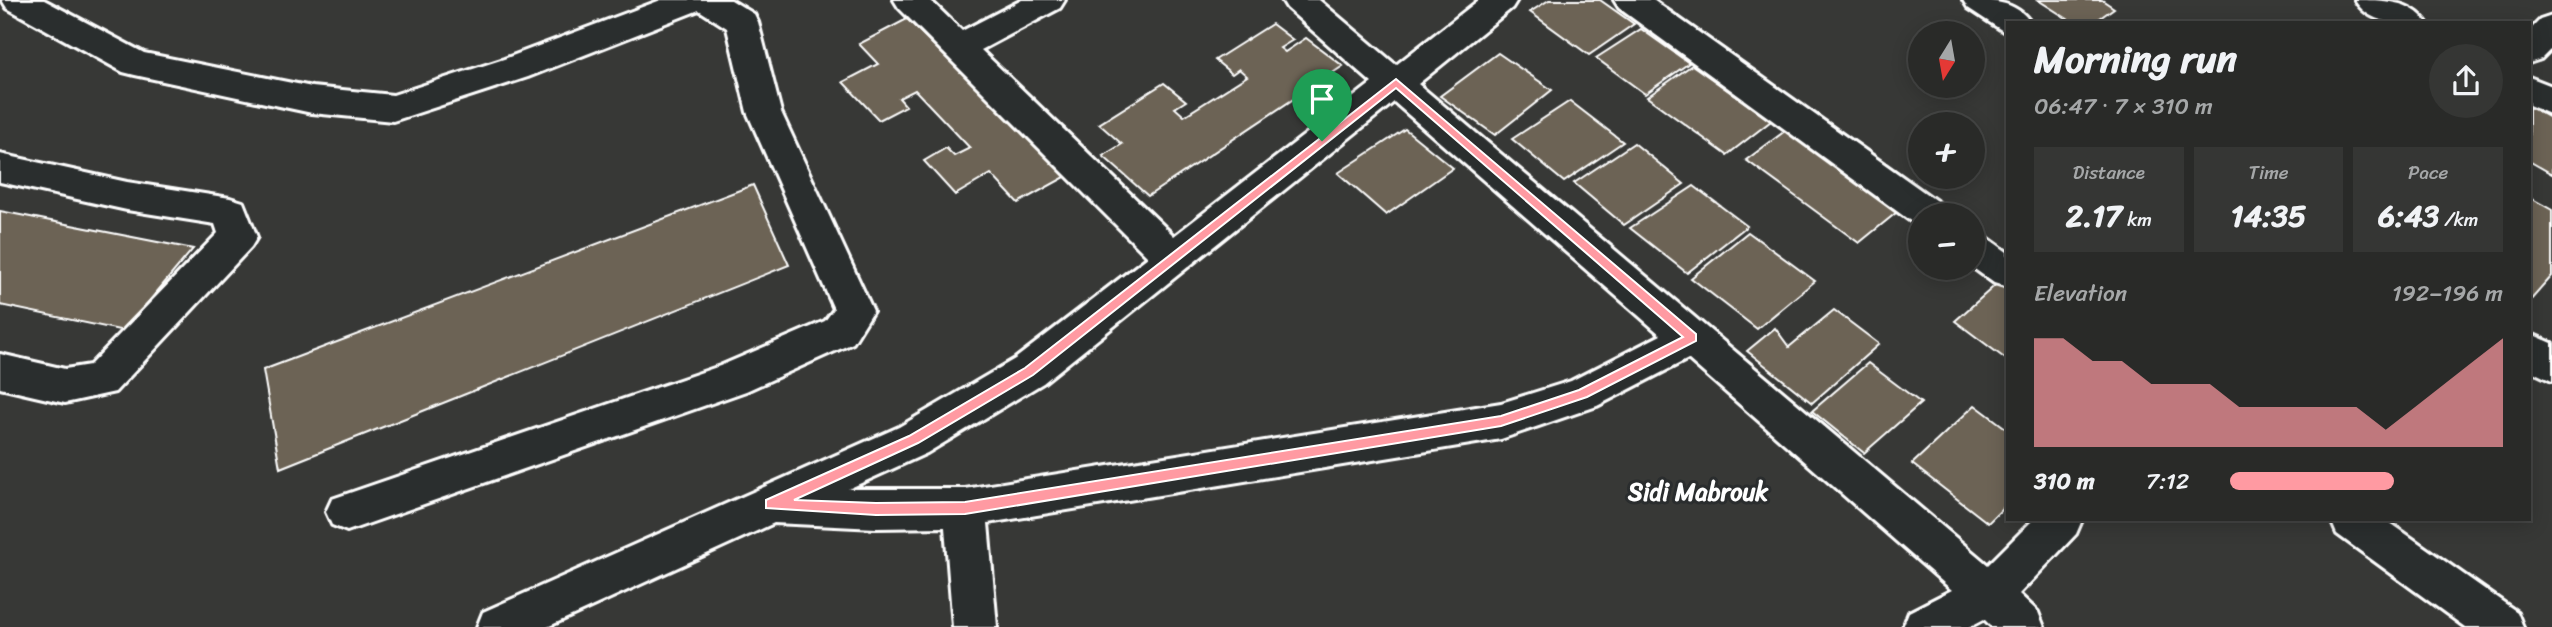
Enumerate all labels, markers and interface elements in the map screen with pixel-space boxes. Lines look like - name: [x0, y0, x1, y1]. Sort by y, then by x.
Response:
- north arrow: [1908, 21, 1984, 98]
- map controls: [1908, 21, 1985, 280]
- text: Morning run: [2034, 26, 2237, 93]
- button: share: [2429, 44, 2503, 118]
- pin: [1292, 69, 1352, 141]
- icon: arrive: [1303, 80, 1341, 118]
- text: 06:47 · 7 × 310 m: [2034, 86, 2213, 127]
- button: +: [1908, 112, 1985, 189]
- text: Distance: [2073, 156, 2145, 189]
- text: Time: [2248, 156, 2289, 189]
- text: Pace: [2408, 156, 2448, 189]
- text: 2.17: [2066, 189, 2122, 243]
- text: 14:35: [2231, 189, 2306, 243]
- text: 6:43: [2378, 189, 2439, 243]
- button: −: [1908, 203, 1985, 280]
- text: km: [2122, 203, 2152, 236]
- text: /km: [2439, 203, 2478, 236]
- text: Elevation: [2034, 273, 2127, 314]
- text: 192–196 m: [2392, 273, 2503, 314]
- text: 310 m: [2034, 461, 2095, 502]
- text: 7:12: [2146, 461, 2189, 502]
- district label: Sidi Mabrouk: [1627, 471, 1769, 513]

